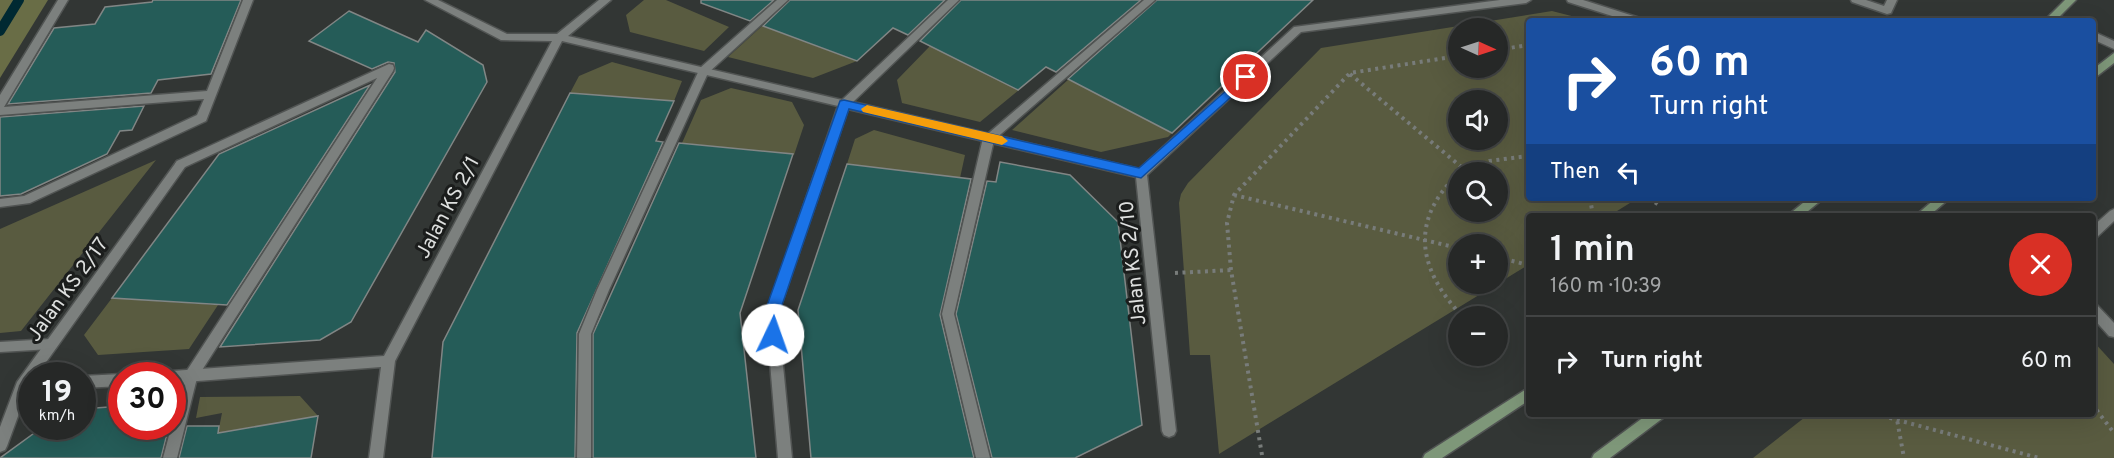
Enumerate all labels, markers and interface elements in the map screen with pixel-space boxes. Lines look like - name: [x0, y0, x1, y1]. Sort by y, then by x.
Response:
- north arrow: [1448, 18, 1508, 78]
- map controls: [1448, 18, 1508, 366]
- text: 60 m: [1649, 38, 1750, 91]
- icon: right: [1550, 42, 1628, 120]
- pin: [1220, 51, 1271, 102]
- icon: arrive: [1229, 60, 1262, 93]
- button: sound: [1448, 90, 1508, 150]
- text: Turn right: [1649, 90, 1768, 124]
- street label: Jalan KS 2/1: [411, 152, 487, 264]
- icon: left: [1612, 156, 1645, 189]
- text: Then: [1550, 159, 1600, 186]
- button: search: [1448, 162, 1508, 222]
- street label: Jalan KS 2/10: [1115, 199, 1153, 326]
- text: 1 min: [1550, 228, 1635, 274]
- street label: Jalan KS 2/17: [22, 233, 115, 347]
- button: close: [2009, 233, 2072, 296]
- button: +: [1448, 234, 1508, 294]
- text: 160 m · 10:39: [1550, 274, 1662, 300]
- position arrow: [741, 303, 805, 367]
- button: −: [1448, 306, 1508, 366]
- icon: right: [1550, 345, 1583, 378]
- text: Turn right: [1601, 348, 1703, 375]
- text: 60 m: [2021, 348, 2072, 375]
- speed limit sign: 30: [108, 362, 186, 440]
- text: 19: [42, 375, 72, 412]
- text: km/h: [39, 407, 75, 426]

